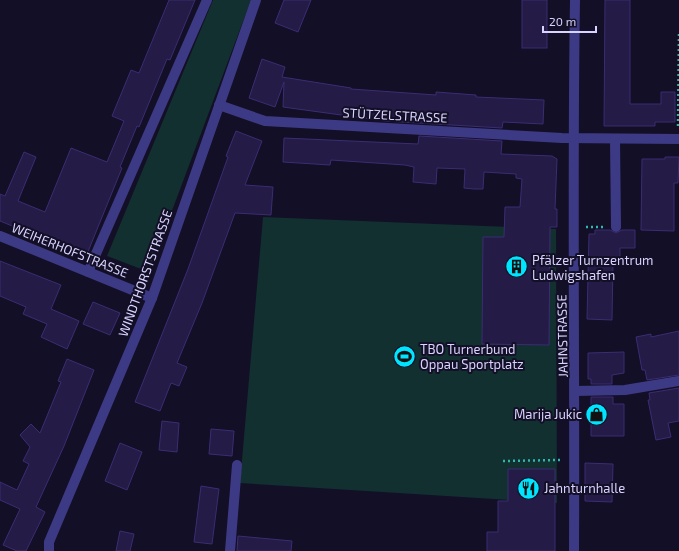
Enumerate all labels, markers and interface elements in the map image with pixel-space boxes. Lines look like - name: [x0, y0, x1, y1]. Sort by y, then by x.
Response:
- scale bar: [543, 8, 596, 34]
- text: 20 m: [549, 14, 576, 28]
- street label: STÜTZELSTRASSE: [342, 104, 448, 126]
- street label: WINDTHORSTSTRASSE: [115, 207, 175, 339]
- street label: WEIHERHOFSTRASSE: [9, 219, 131, 281]
- place label: Pfälzer Turnzentrum Ludwigshafen: [532, 252, 653, 283]
- building icon: Pfälzer Turnzentrum Ludwigshafen: [503, 254, 529, 280]
- street label: JAHNSTRASSE: [553, 294, 571, 378]
- place label: TBO Turnerbund Oppau Sportplatz: [420, 341, 524, 372]
- sports icon: TBO Turnerbund Oppau Sportplatz: [391, 343, 417, 369]
- shop icon: Marija Jukic: [584, 401, 610, 427]
- place label: Marija Jukic: [514, 406, 582, 422]
- restaurant icon: Jahnturnhalle: [515, 475, 541, 501]
- place label: Jahnturnhalle: [544, 480, 625, 496]

